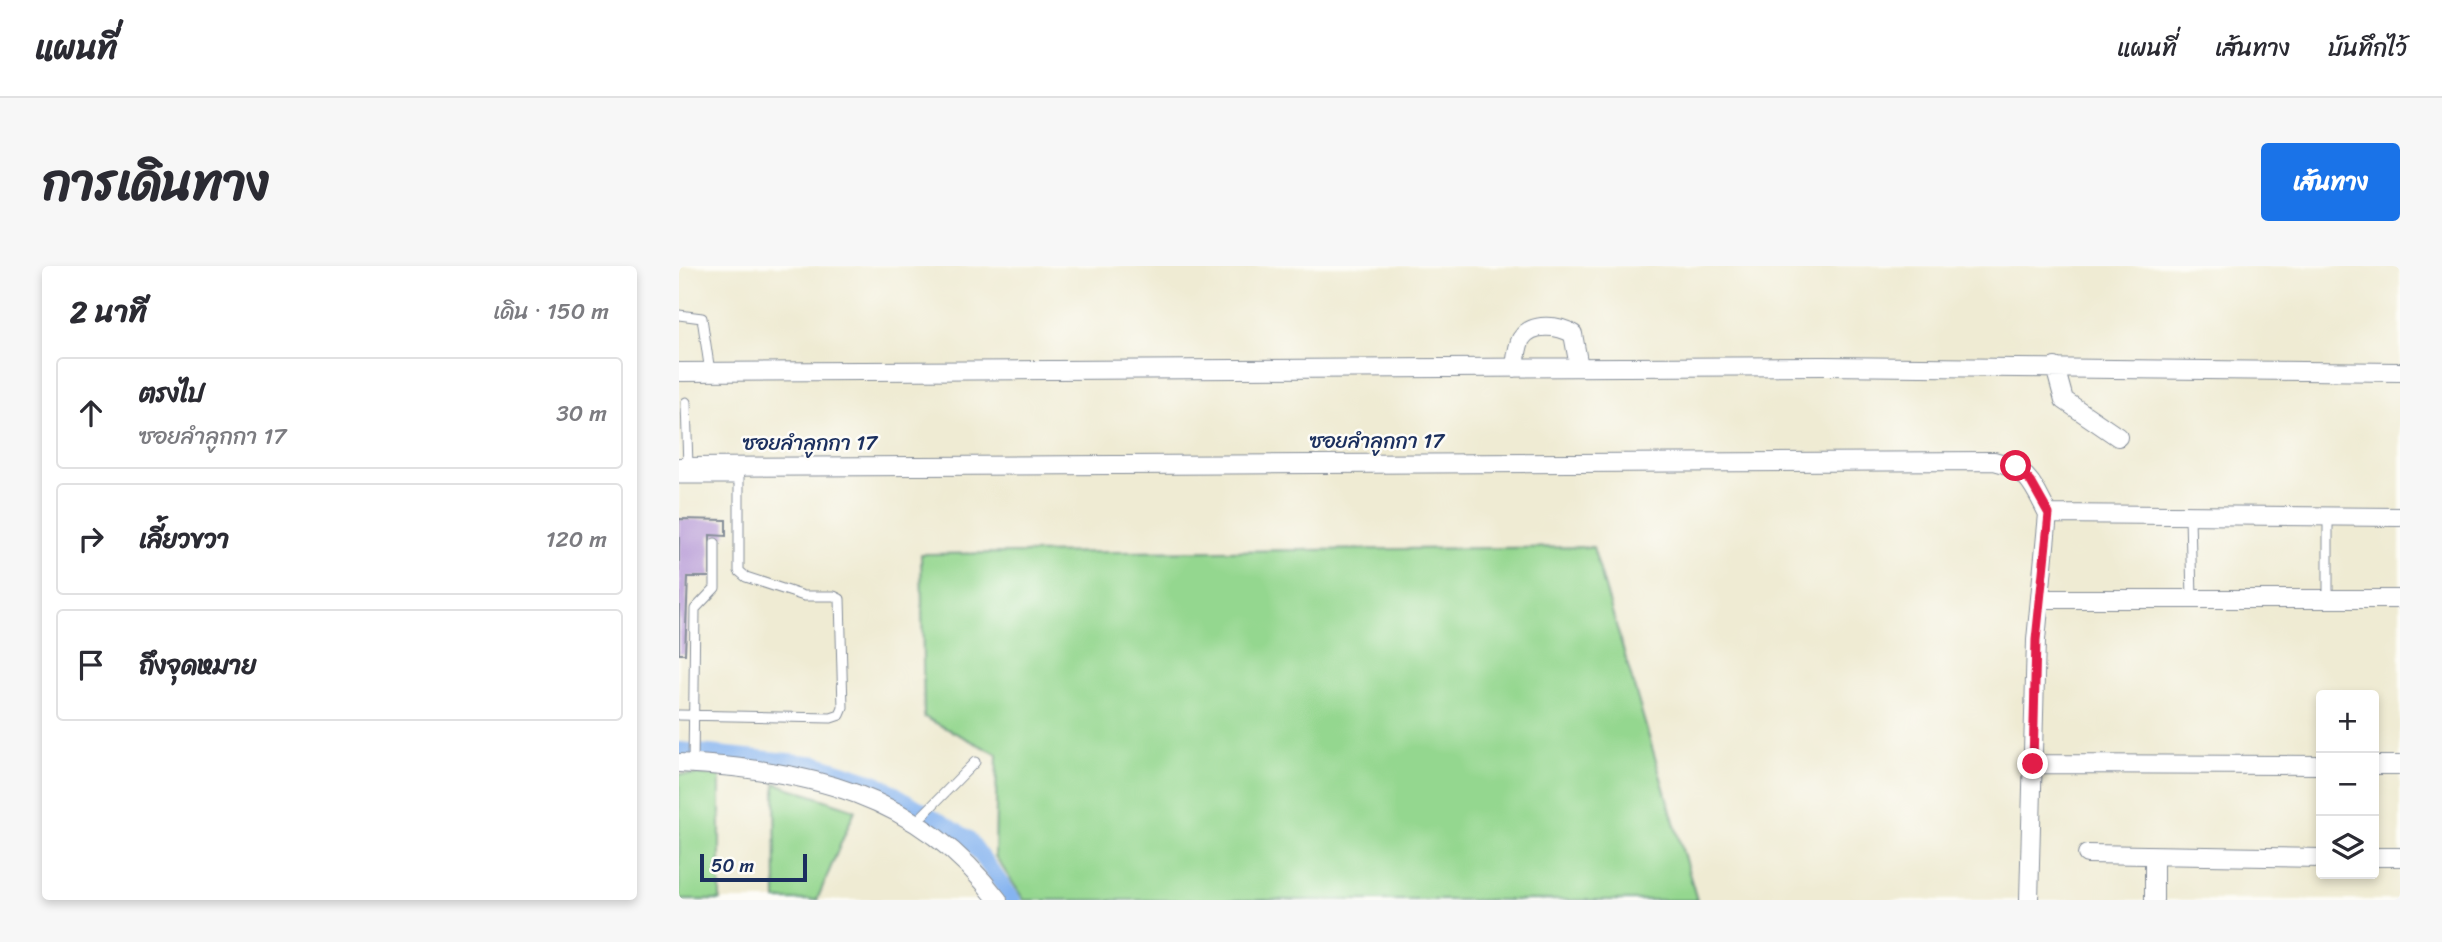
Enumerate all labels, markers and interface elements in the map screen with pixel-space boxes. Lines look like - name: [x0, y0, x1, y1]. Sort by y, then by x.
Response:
- text: แผนที่: [35, 19, 117, 77]
- text: แผนที่: [2117, 27, 2177, 69]
- text: เส้นทาง: [2215, 27, 2290, 69]
- text: บันทึกไว้: [2328, 27, 2407, 69]
- text: การเดินทาง: [42, 139, 269, 226]
- button: เส้นทาง: [2261, 143, 2400, 221]
- text: 2 นาที: [70, 285, 147, 339]
- text: เดิน · 150 m: [493, 291, 609, 332]
- text: ตรงไป: [139, 370, 204, 416]
- text: 30 m: [556, 393, 607, 434]
- icon: ahead: [72, 394, 110, 432]
- text: ซอยลำลูกกา 17: [139, 416, 286, 457]
- street label: ซอยลำลูกกา 17: [1310, 422, 1446, 460]
- street label: ซอยลำลูกกา 17: [743, 424, 879, 462]
- route start: [2000, 450, 2031, 481]
- text: เลี้ยวขวา: [139, 516, 229, 562]
- text: 120 m: [546, 519, 607, 560]
- icon: right: [72, 520, 110, 558]
- text: ถึงจุดหมาย: [139, 642, 256, 688]
- icon: arrive: [72, 646, 110, 684]
- map controls: [2316, 690, 2379, 879]
- button: +: [2316, 690, 2379, 753]
- route end: [2017, 748, 2048, 779]
- button: −: [2316, 753, 2379, 816]
- button: layers: [2316, 816, 2379, 879]
- text: 50 m: [711, 849, 754, 882]
- scale bar: [700, 851, 807, 883]

